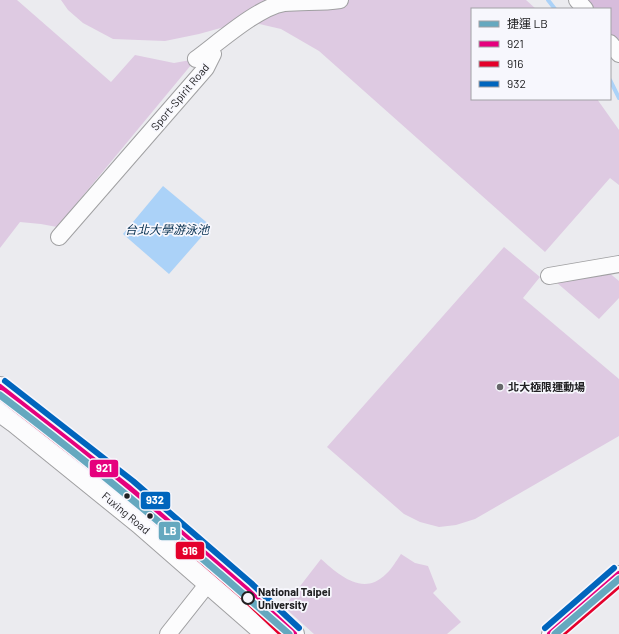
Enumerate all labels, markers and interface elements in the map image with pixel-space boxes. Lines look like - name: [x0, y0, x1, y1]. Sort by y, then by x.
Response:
- legend: [471, 8, 611, 100]
- text: 捷運 LB: [507, 16, 548, 30]
- text: 921: [507, 36, 524, 50]
- text: 916: [507, 56, 523, 70]
- street label: Sport-Spirit Road: [148, 61, 211, 133]
- text: 932: [507, 76, 526, 90]
- water label: 台北大學游泳池: [125, 222, 211, 236]
- place label: 北大極限運動場: [508, 380, 585, 393]
- marker: 北大極限運動場: [495, 382, 505, 392]
- line badge: 921: [89, 459, 119, 478]
- text: 921: [96, 461, 112, 474]
- street label: Fuxing Road: [100, 489, 153, 536]
- unlabelled marker: [122, 491, 132, 501]
- line badge: 932: [140, 491, 171, 510]
- text: 932: [146, 493, 164, 506]
- unlabelled marker: [145, 511, 155, 521]
- line badge: LB: [158, 521, 181, 541]
- text: LB: [163, 524, 177, 537]
- line badge: 916: [175, 541, 205, 560]
- text: 916: [182, 544, 198, 557]
- place label: National Taipei University: [258, 585, 331, 611]
- marker: National Taipei University: [241, 591, 255, 605]

